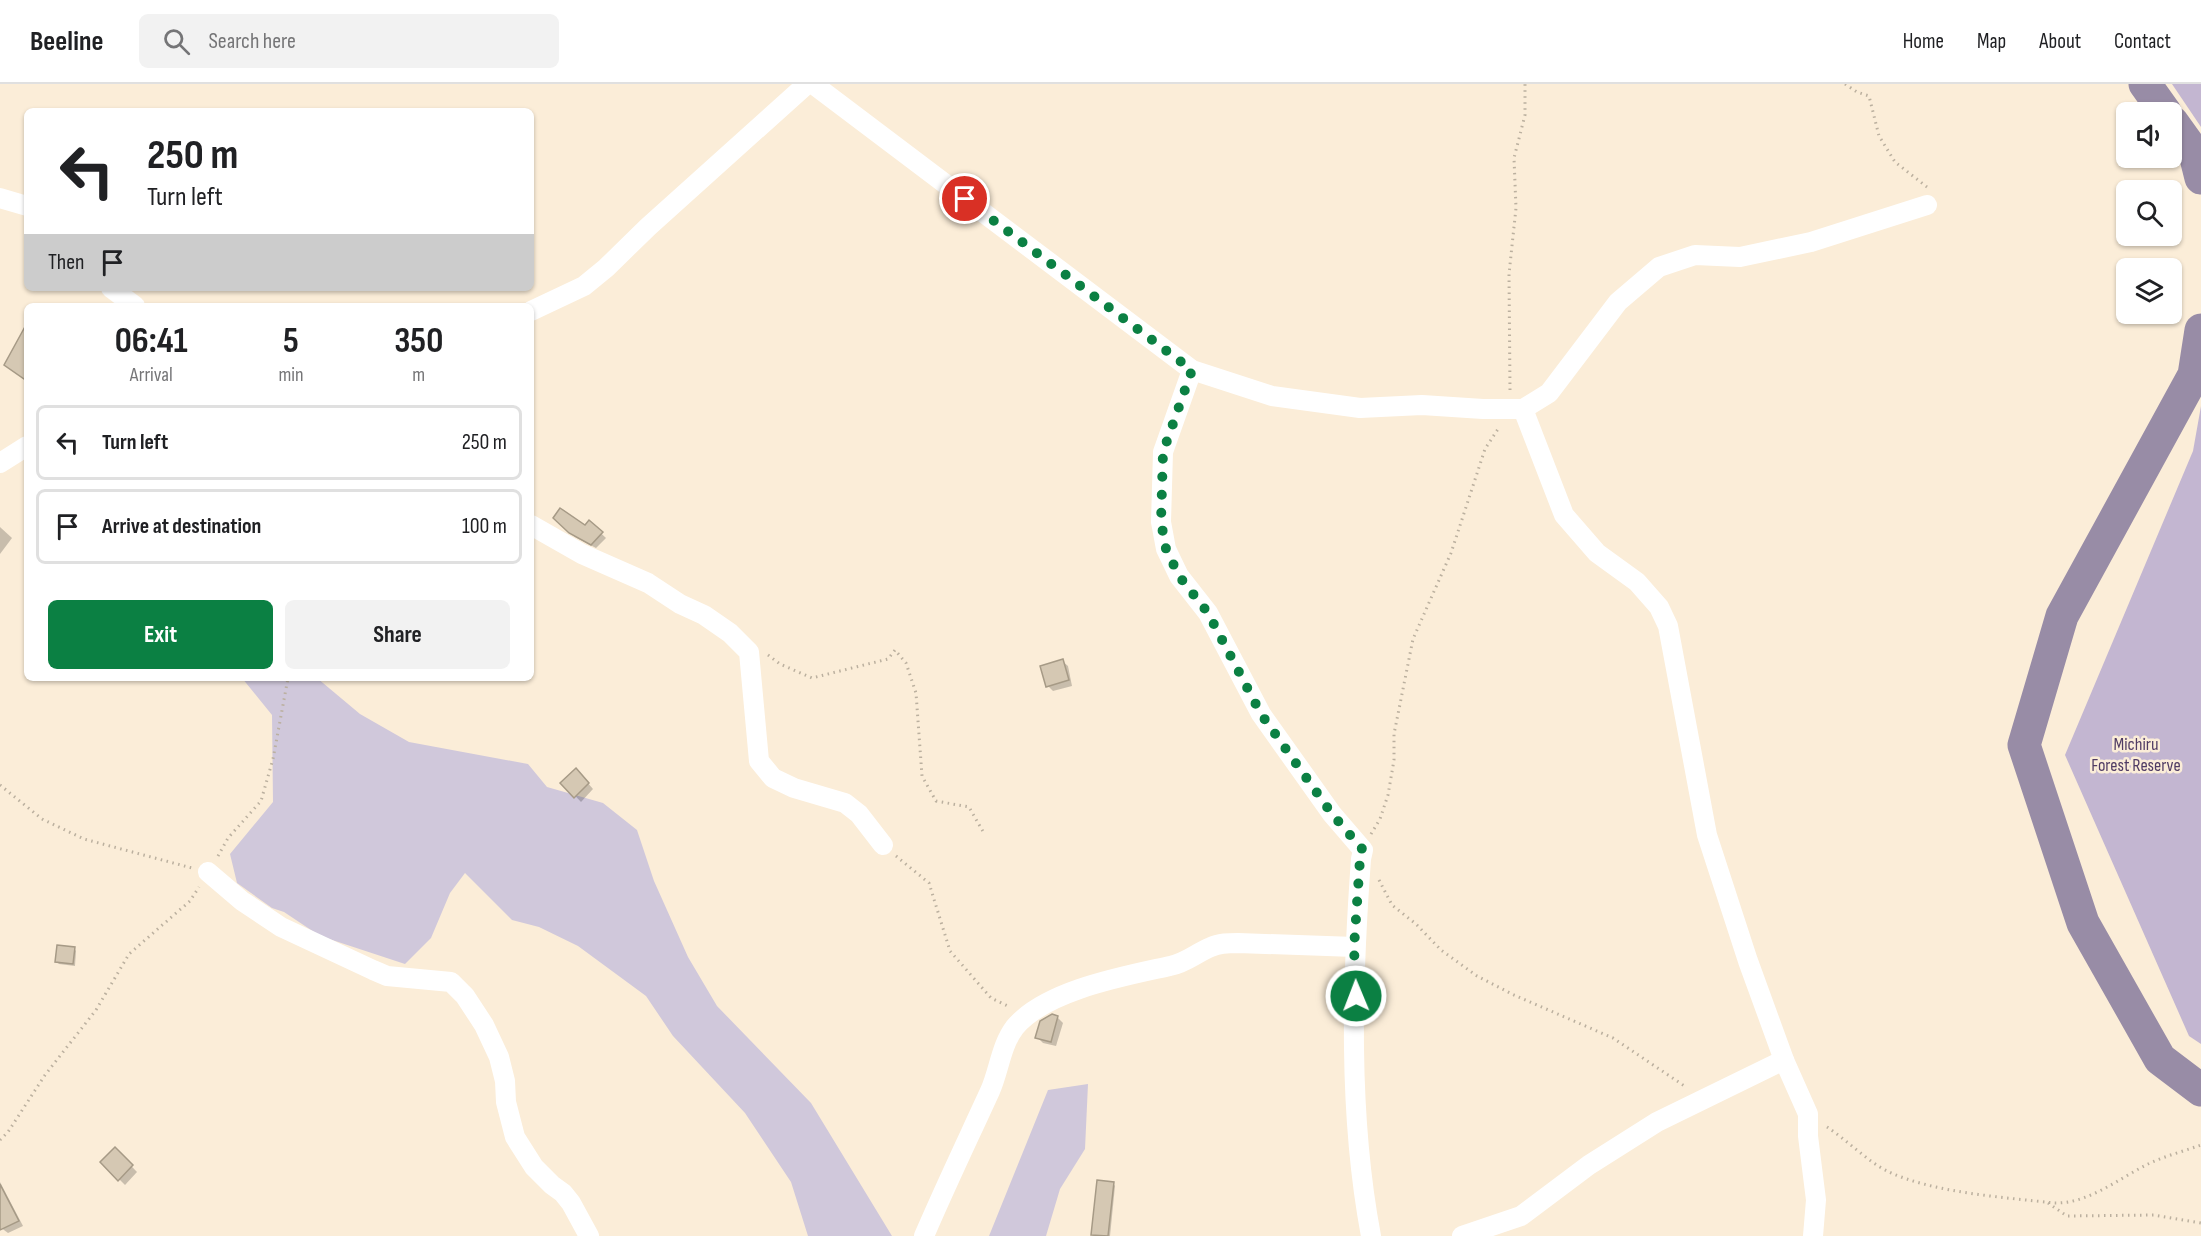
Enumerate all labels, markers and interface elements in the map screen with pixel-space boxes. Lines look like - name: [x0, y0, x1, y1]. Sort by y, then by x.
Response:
- search box: [139, 14, 559, 68]
- text: Beeline: [30, 25, 103, 58]
- icon: search: [160, 25, 193, 58]
- text: Search here: [208, 28, 296, 55]
- text: Home: [1903, 29, 1944, 54]
- text: Map: [1977, 29, 2006, 54]
- text: About: [2039, 29, 2081, 54]
- text: Contact: [2114, 29, 2171, 54]
- map controls: [2116, 102, 2182, 324]
- button: sound: [2116, 102, 2182, 168]
- text: 250 m: [147, 130, 238, 181]
- icon: left: [48, 132, 126, 210]
- pin: [939, 173, 990, 224]
- button: search: [2116, 180, 2182, 246]
- text: Turn left: [147, 181, 223, 213]
- icon: arrive: [948, 182, 981, 215]
- icon: arrive: [96, 246, 129, 279]
- text: Then: [48, 249, 84, 276]
- button: layers: [2116, 258, 2182, 324]
- text: 06:41: [115, 320, 188, 363]
- text: 5: [283, 320, 299, 363]
- text: 350: [394, 320, 443, 363]
- text: Arrival: [130, 363, 173, 387]
- text: min: [278, 363, 304, 387]
- text: m: [412, 363, 425, 387]
- icon: left: [51, 426, 84, 459]
- text: Turn left: [102, 429, 168, 456]
- text: 250 m: [462, 429, 507, 456]
- icon: arrive: [51, 510, 84, 543]
- text: Arrive at destination: [102, 513, 261, 540]
- text: 100 m: [462, 513, 507, 540]
- button: Exit: [48, 600, 273, 669]
- button: Share: [285, 600, 510, 669]
- park label: Michiru Forest Reserve: [2091, 734, 2181, 776]
- position arrow: [1324, 964, 1388, 1028]

